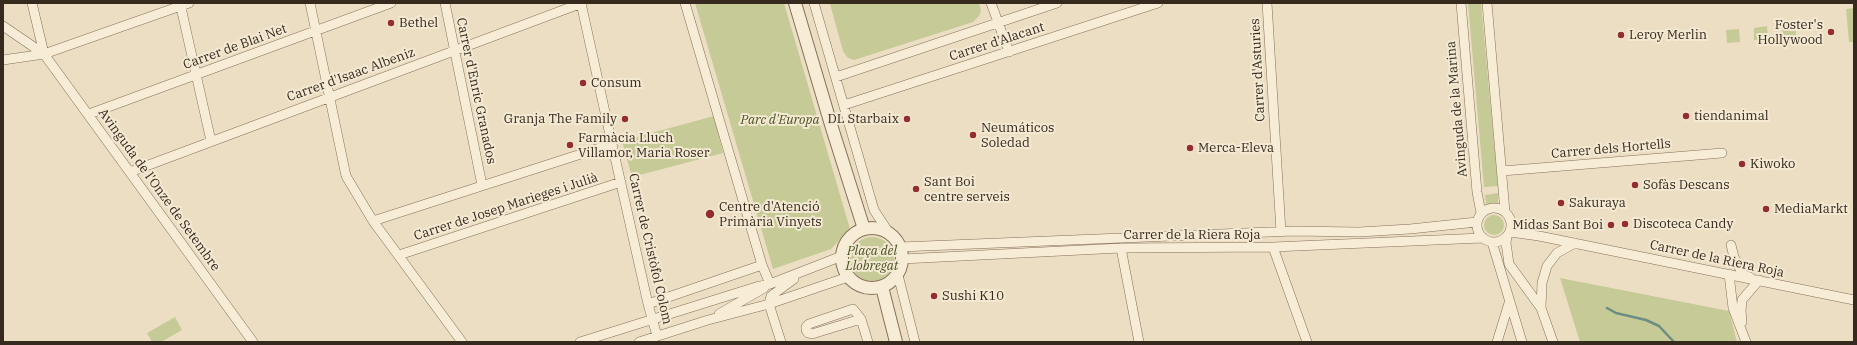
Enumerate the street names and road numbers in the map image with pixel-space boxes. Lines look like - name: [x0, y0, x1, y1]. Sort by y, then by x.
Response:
- street label: Carrer d'Enric Granados: [453, 16, 499, 166]
- street label: Carrer d'Asturies: [1248, 18, 1268, 122]
- street label: Carrer d'Alacant: [948, 19, 1046, 65]
- street label: Carrer de Blai Net: [181, 21, 289, 73]
- street label: Avinguda de la Marina: [1443, 40, 1471, 178]
- street label: Carrer d'Isaac Albeniz: [285, 45, 417, 105]
- street label: Avinguda de l'Onze de Setembre: [95, 106, 223, 274]
- street label: Carrer dels Hortells: [1551, 136, 1671, 162]
- street label: Carrer de Josep Marieges i Julià: [412, 170, 600, 244]
- street label: Carrer de Cristòfol Colom: [625, 172, 675, 326]
- street label: Carrer de la Riera Roja: [1123, 227, 1261, 243]
- street label: Carrer de la Riera Roja: [1648, 237, 1786, 281]

